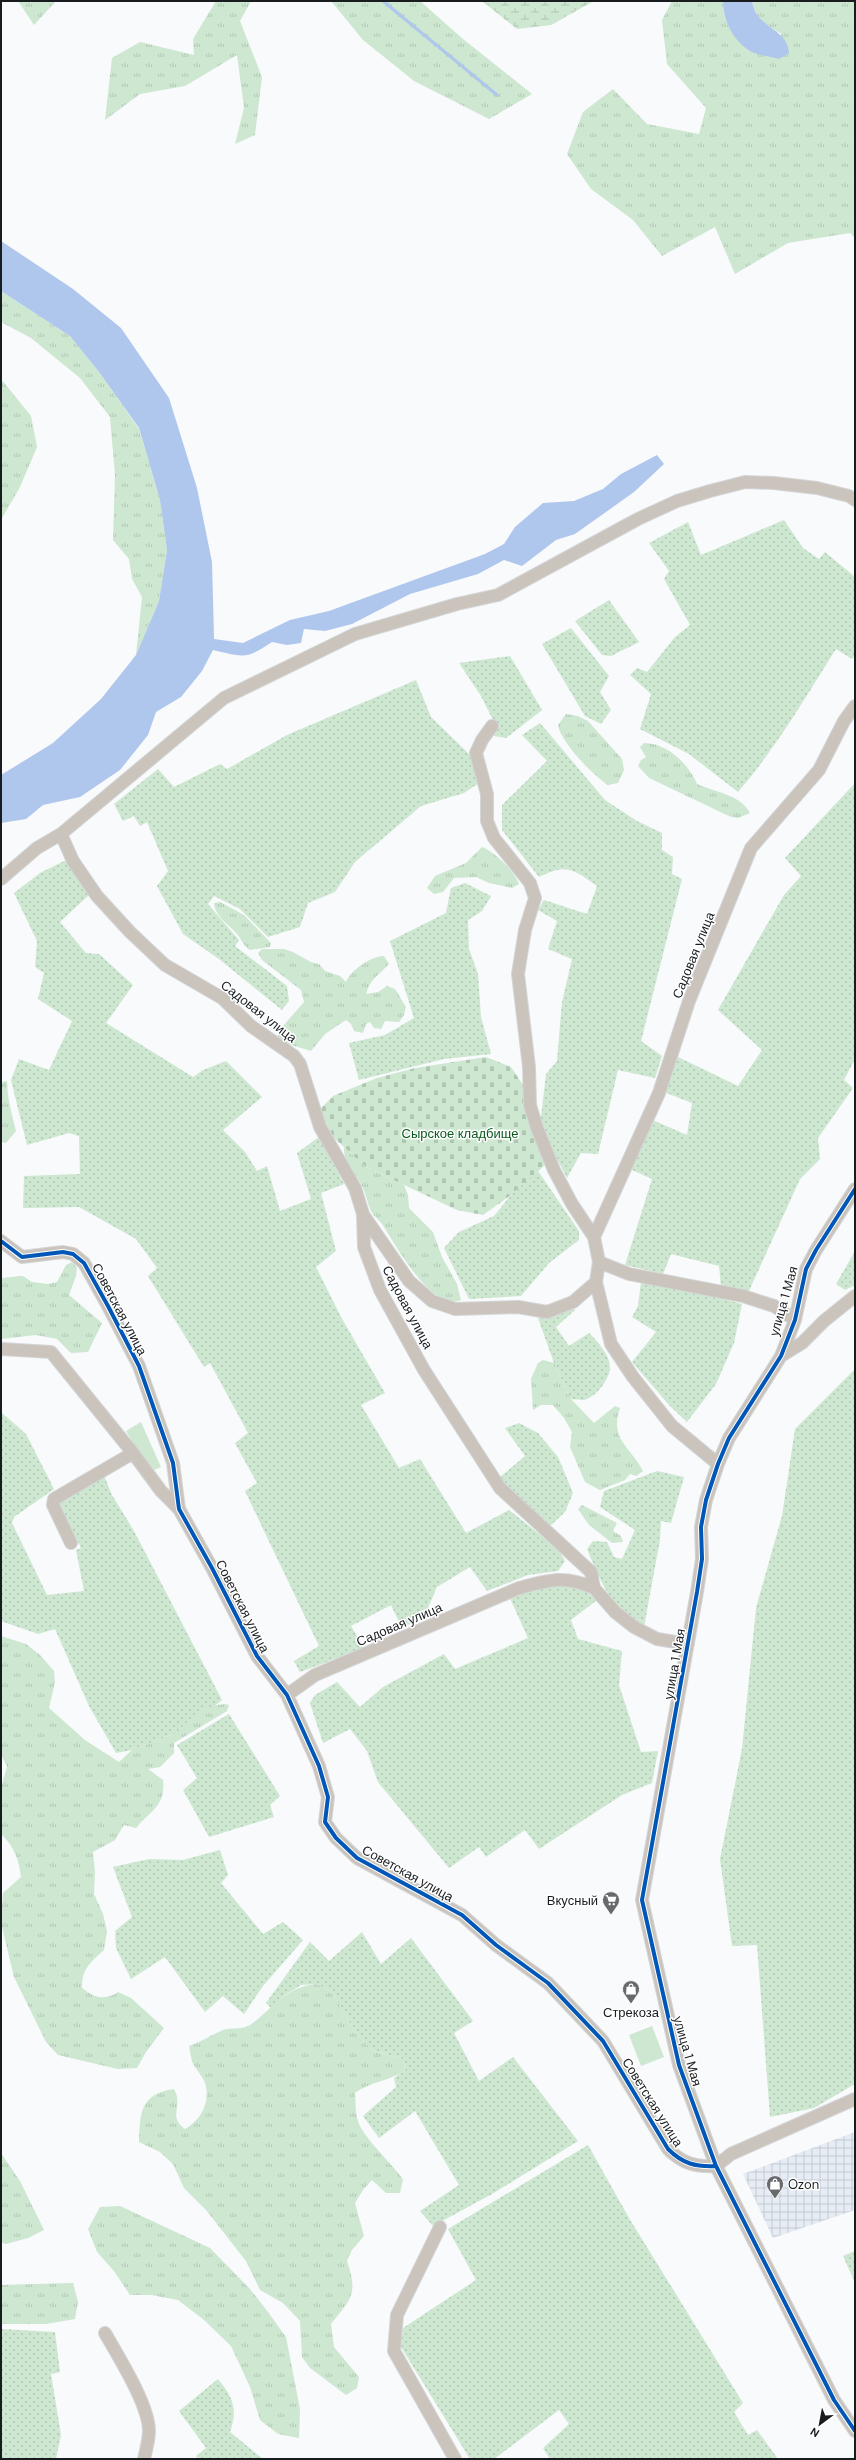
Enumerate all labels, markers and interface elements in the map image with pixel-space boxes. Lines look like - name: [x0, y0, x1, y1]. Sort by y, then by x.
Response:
- street label: Садовая улица: [668, 909, 719, 1001]
- street label: Садовая улица: [217, 976, 301, 1047]
- park label: Сырское кладбище: [402, 1125, 518, 1142]
- street label: Советская улица: [88, 1260, 151, 1359]
- street label: Садовая улица: [379, 1263, 437, 1352]
- street label: улица 1 Мая: [765, 1264, 802, 1338]
- street label: Советская улица: [212, 1557, 274, 1656]
- street label: Садовая улица: [354, 1598, 445, 1650]
- street label: улица 1 Мая: [660, 1627, 689, 1701]
- street label: Советская улица: [359, 1841, 457, 1906]
- supermarket icon: Вкусный: [601, 1890, 621, 1915]
- place label: Вкусный: [547, 1892, 598, 1909]
- shop icon: Стрекоза: [621, 1979, 641, 2004]
- place label: Стрекоза: [603, 2004, 660, 2021]
- street label: улица 1 Мая: [669, 2014, 706, 2088]
- street label: Советская улица: [618, 2055, 687, 2151]
- shop icon: Ozon: [765, 2174, 785, 2199]
- place label: Ozon: [788, 2176, 819, 2193]
- north arrow: [800, 2404, 840, 2444]
- text: N: [808, 2424, 822, 2441]

